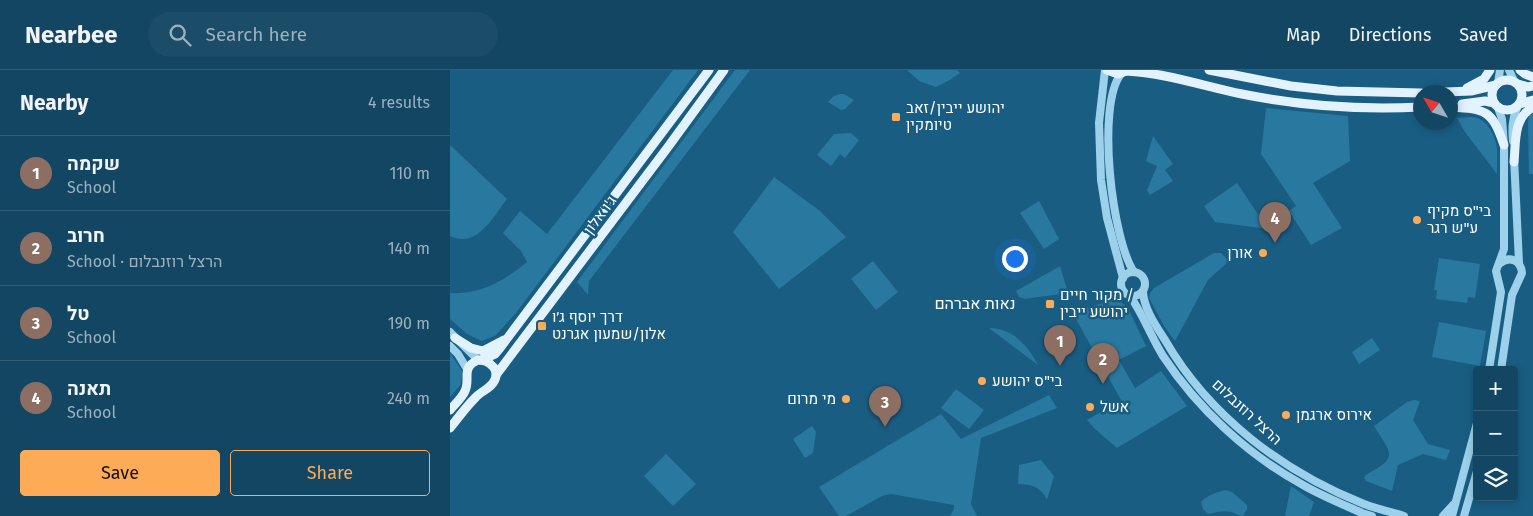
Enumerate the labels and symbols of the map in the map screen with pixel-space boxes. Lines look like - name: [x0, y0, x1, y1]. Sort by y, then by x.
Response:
- north arrow: [1413, 85, 1458, 130]
- place label: יהושע ייבין/זאב טיומקין: [906, 99, 1005, 134]
- marker: יהושע ייבין/זאב טיומקין: [890, 111, 902, 123]
- street label: ג'ו אלון: [580, 192, 620, 238]
- pin: 4: [1259, 202, 1291, 243]
- place label: בי"ס מקיף ע"ש רגר: [1427, 202, 1491, 237]
- marker: בי"ס מקיף ע"ש רגר: [1411, 214, 1423, 226]
- place label: אורן: [1227, 244, 1253, 262]
- your location: [1002, 246, 1028, 272]
- marker: אורן: [1257, 247, 1269, 259]
- place label: מקור חיים / יהושע ייבין: [1060, 286, 1134, 321]
- district label: נאות אברהם: [934, 294, 1016, 313]
- marker: מקור חיים / יהושע ייבין: [1044, 298, 1056, 310]
- place label: דרך יוסף ג׳ו אלון/שמעון אגרנט: [552, 308, 666, 343]
- marker: דרך יוסף ג׳ו אלון/שמעון אגרנט: [536, 320, 548, 332]
- pin: 1: [1044, 325, 1076, 366]
- pin: 2: [1087, 343, 1119, 384]
- place label: בי"ס יהושע: [992, 372, 1062, 390]
- marker: בי"ס יהושע: [976, 375, 988, 387]
- street label: הרצל רוזנבלום: [1209, 375, 1285, 449]
- pin: 3: [869, 386, 901, 427]
- place label: מי מרום: [787, 390, 836, 408]
- marker: מי מרום: [840, 393, 852, 405]
- place label: אשל: [1100, 398, 1129, 416]
- marker: אשל: [1084, 401, 1096, 413]
- place label: אירוס ארגמן: [1296, 406, 1372, 424]
- marker: אירוס ארגמן: [1280, 409, 1292, 421]

